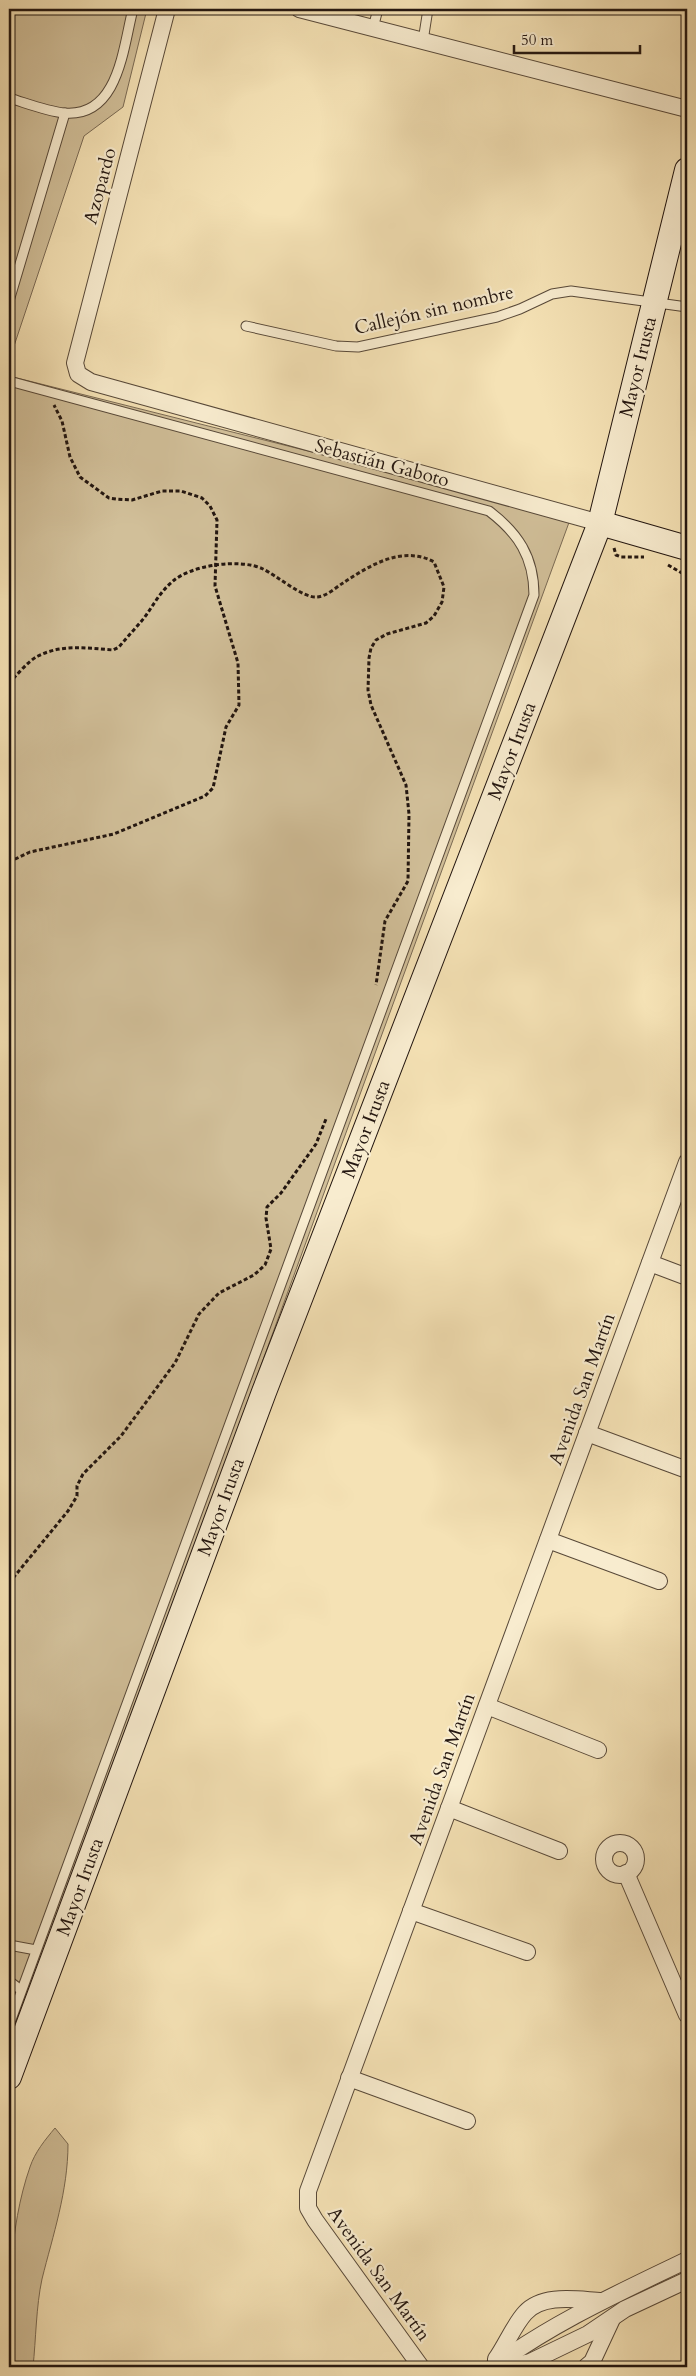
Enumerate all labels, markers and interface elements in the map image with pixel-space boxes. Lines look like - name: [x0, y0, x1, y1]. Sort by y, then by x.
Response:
- scale bar: [514, 22, 640, 54]
- text: 50 m: [521, 30, 553, 50]
- street label: Azopardo: [77, 145, 123, 227]
- street label: Callejón sin nombre: [352, 279, 516, 341]
- street label: Mayor Irusta: [613, 314, 663, 420]
- street label: Sebastián Gaboto: [312, 433, 452, 493]
- street label: Mayor Irusta: [481, 698, 543, 804]
- street label: Mayor Irusta: [335, 1076, 397, 1182]
- street label: Avenida San Martín: [542, 1309, 622, 1469]
- street label: Mayor Irusta: [191, 1454, 251, 1560]
- street label: Avenida San Martín: [402, 1689, 482, 1849]
- street label: Mayor Irusta: [50, 1834, 110, 1940]
- street label: Avenida San Martín: [321, 2202, 437, 2347]

